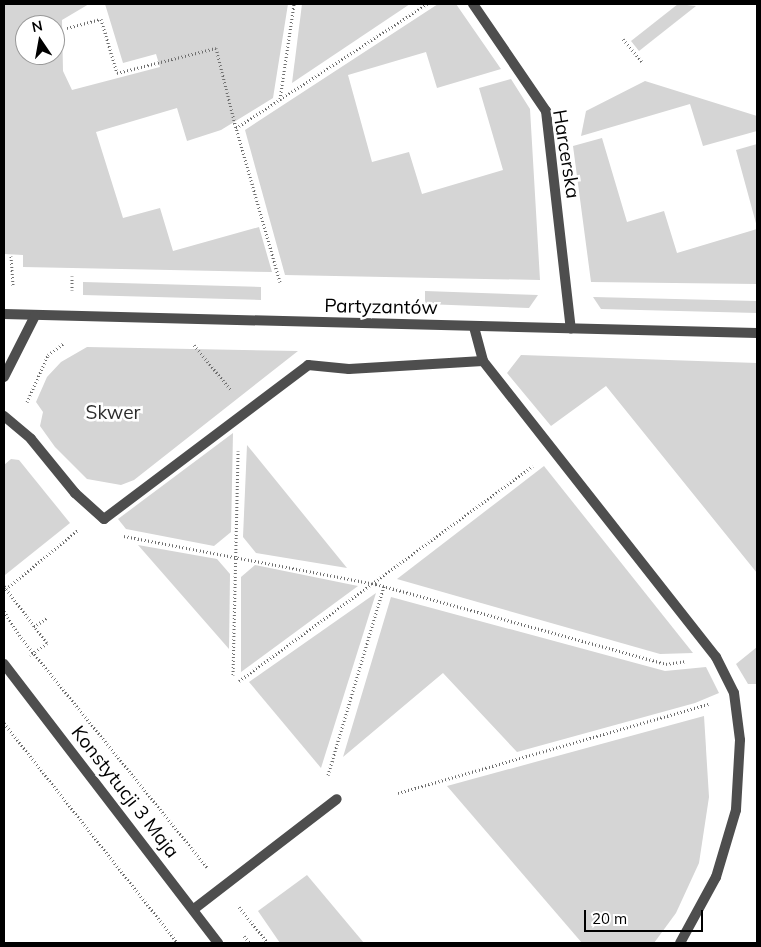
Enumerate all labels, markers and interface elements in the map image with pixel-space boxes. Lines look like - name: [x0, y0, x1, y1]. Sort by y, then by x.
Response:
- north arrow: [15, 15, 65, 65]
- text: N: [30, 16, 44, 36]
- street label: Harcerska: [548, 108, 584, 200]
- street label: Partyzantów: [324, 295, 438, 319]
- park label: Skwer: [86, 402, 140, 424]
- street label: Konstytucji 3 Maja: [66, 721, 184, 863]
- scale bar: [586, 900, 705, 932]
- text: 20 m: [592, 909, 627, 928]

